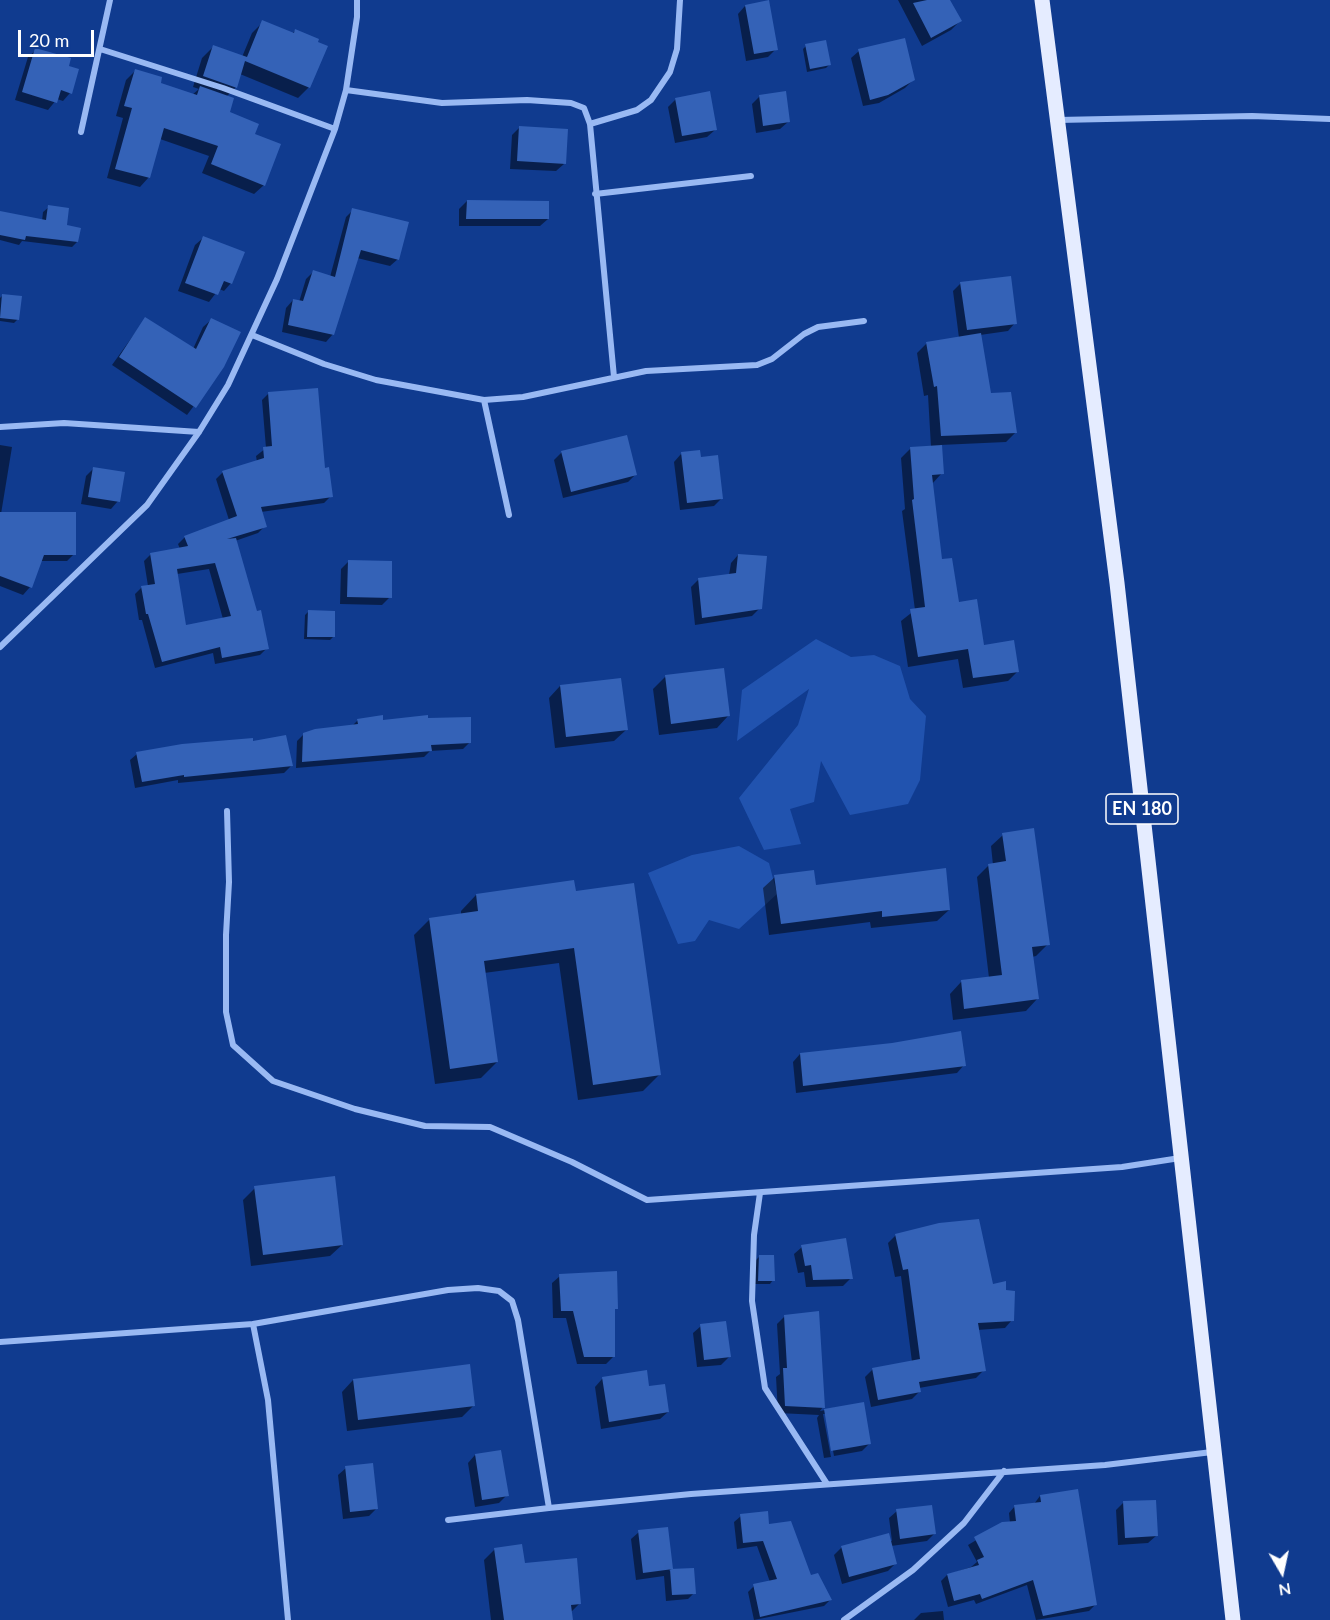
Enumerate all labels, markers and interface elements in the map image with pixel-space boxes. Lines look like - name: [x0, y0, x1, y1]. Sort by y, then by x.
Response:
- scale bar: [21, 18, 98, 56]
- text: 20 m: [29, 29, 69, 51]
- road number: EN 180: [1106, 794, 1178, 824]
- north arrow: [1252, 1542, 1312, 1602]
- text: N: [1277, 1580, 1292, 1601]

